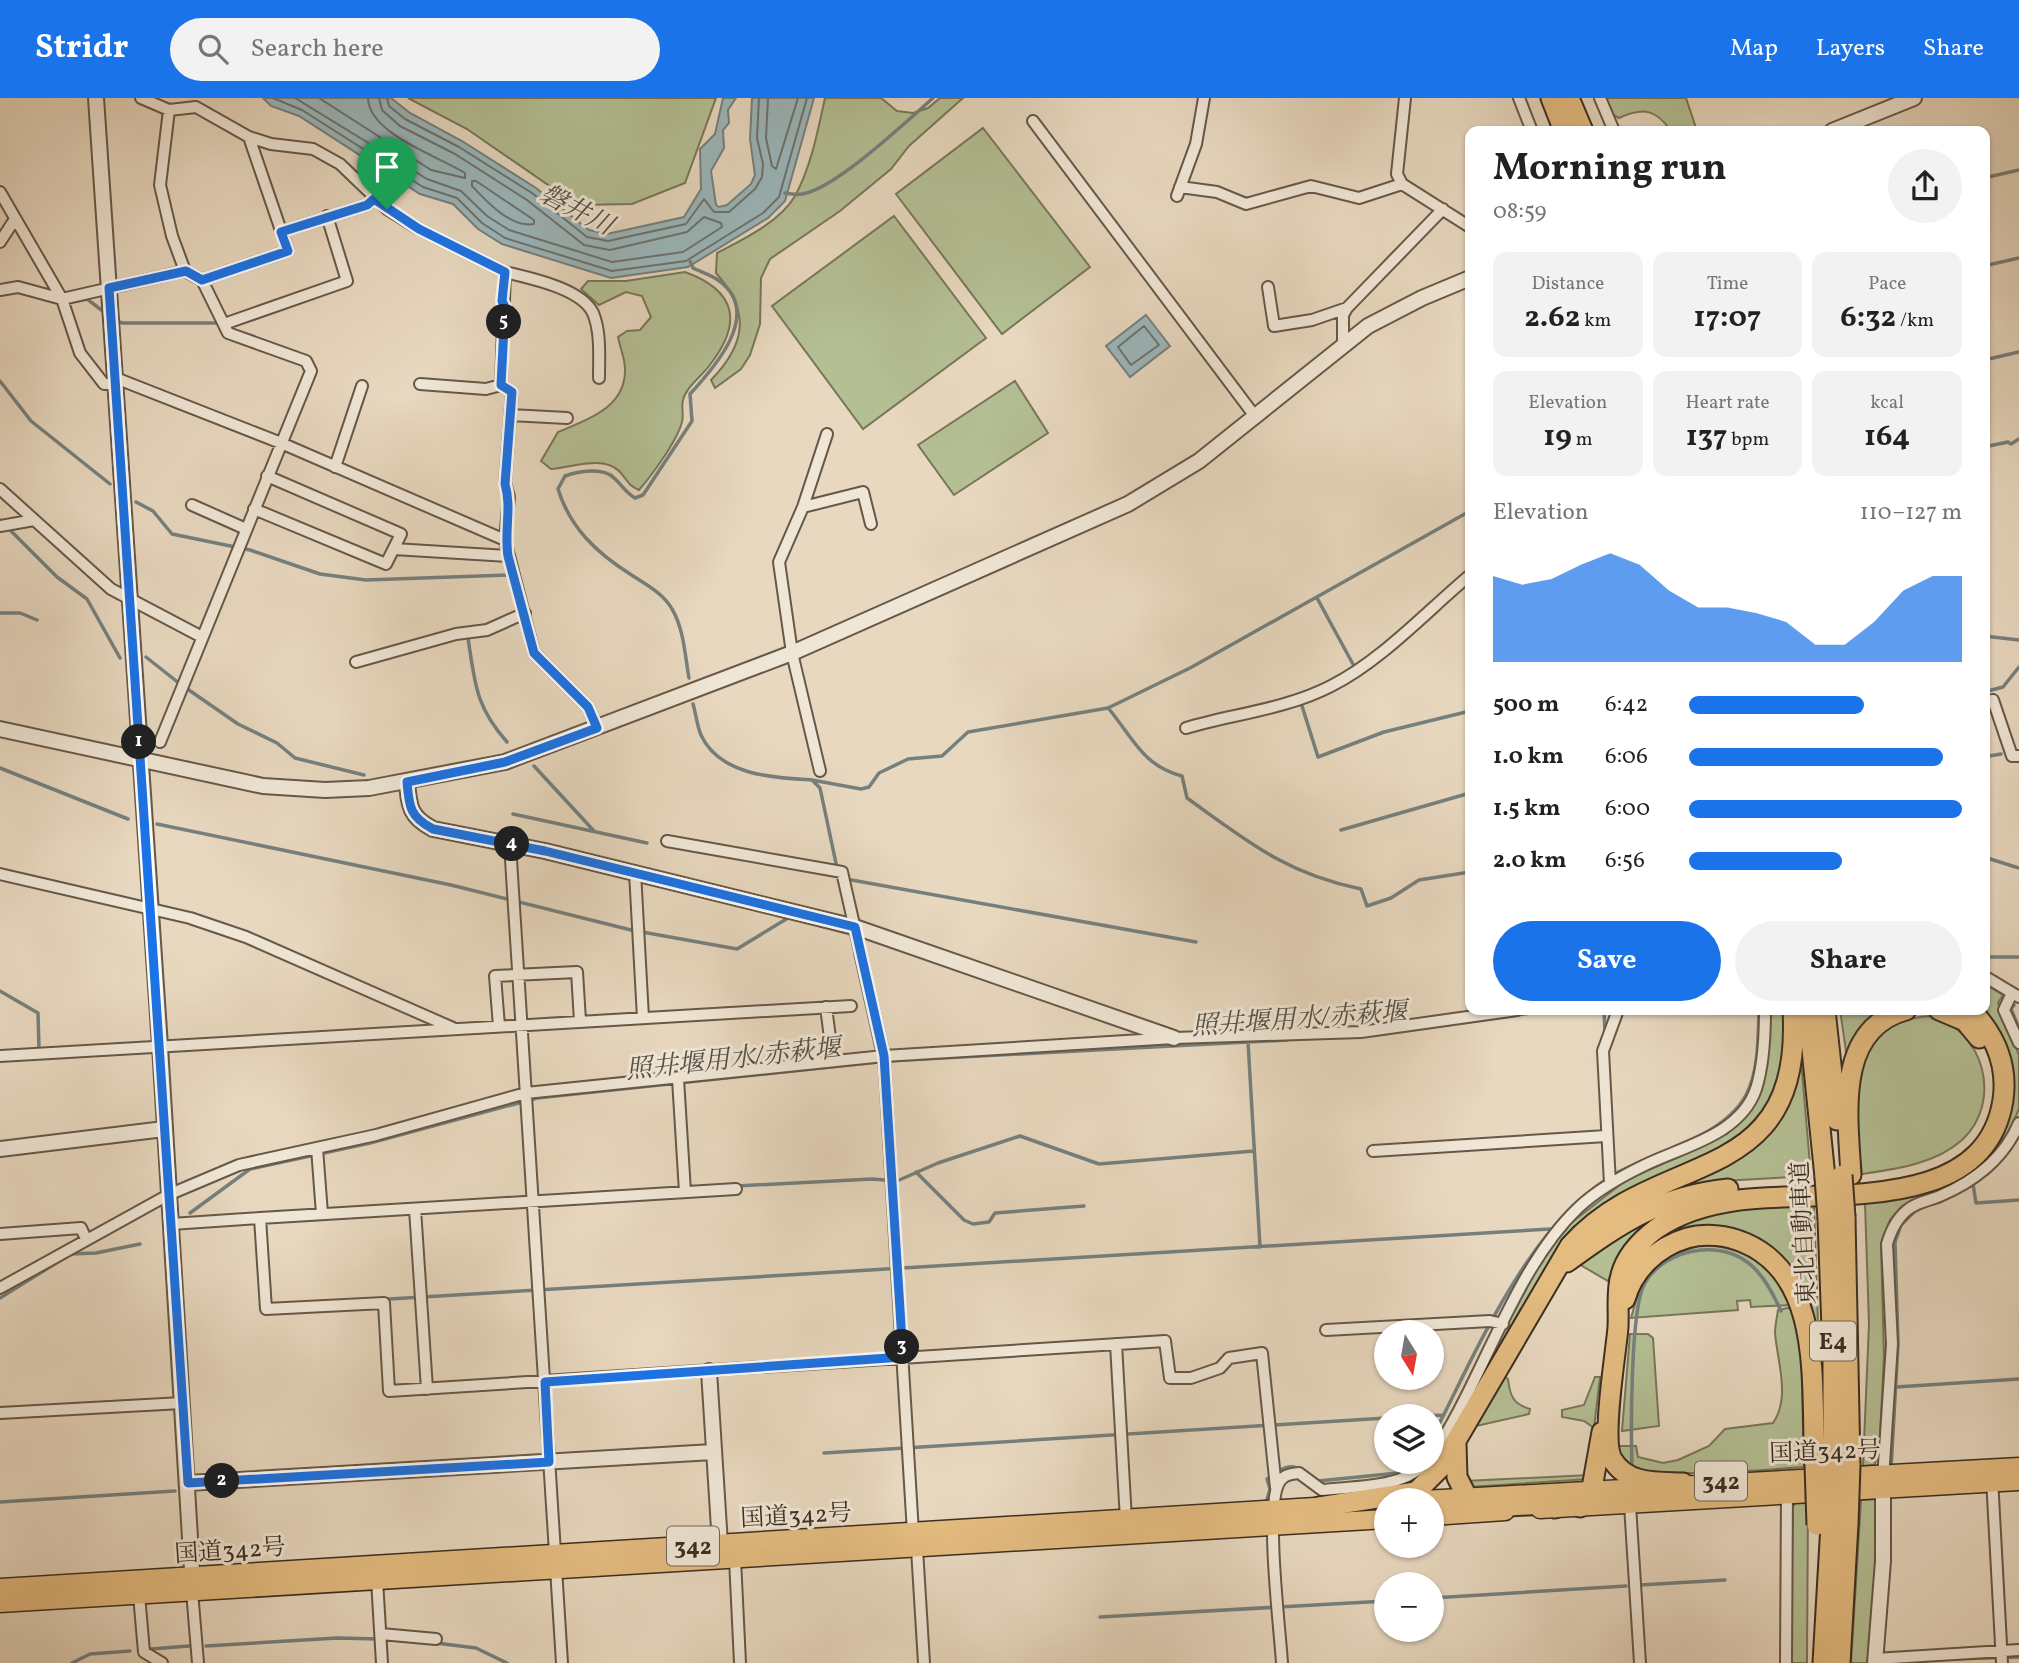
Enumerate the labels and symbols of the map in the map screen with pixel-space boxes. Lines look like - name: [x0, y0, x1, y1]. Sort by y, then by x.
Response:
- pin: [357, 137, 417, 209]
- water label: 磐井川: [533, 177, 622, 246]
- pin: 5: [486, 304, 522, 340]
- pin: 1: [122, 724, 156, 760]
- pin: 4: [494, 826, 530, 862]
- water label: 照井堰用水/赤萩堰: [1190, 994, 1412, 1045]
- water label: 照井堰用水/赤萩堰: [624, 1030, 846, 1089]
- street label: 東北自動車道: [1784, 1160, 1826, 1306]
- north arrow: [1374, 1320, 1444, 1390]
- road number: E4: [1810, 1322, 1856, 1360]
- pin: 3: [884, 1330, 920, 1364]
- street label: 国道342号: [1769, 1434, 1881, 1472]
- road number: 342: [1695, 1462, 1747, 1500]
- pin: 2: [204, 1464, 240, 1498]
- street label: 国道342号: [740, 1497, 853, 1537]
- road number: 342: [667, 1526, 719, 1566]
- street label: 国道342号: [173, 1531, 287, 1573]

